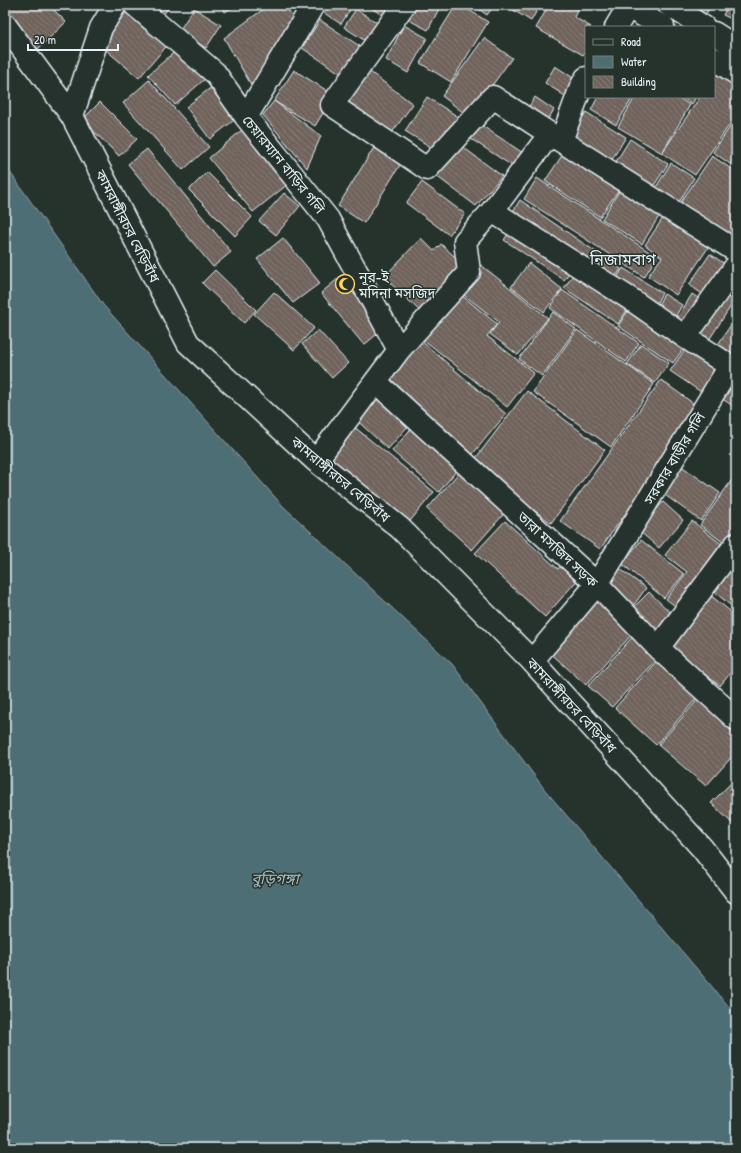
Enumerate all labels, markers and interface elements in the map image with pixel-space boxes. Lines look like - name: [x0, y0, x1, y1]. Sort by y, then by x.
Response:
- scale bar: [28, 26, 118, 52]
- legend: [585, 26, 715, 98]
- text: 20 m: [34, 31, 56, 48]
- text: Road: [621, 33, 641, 50]
- text: Water: [621, 53, 647, 70]
- text: Building: [621, 73, 656, 90]
- street label: চেয়ারম্যান বাড়ির গলি: [238, 111, 330, 218]
- street label: কামরাঙ্গীরচর বেড়িবাঁধ: [91, 166, 165, 286]
- district label: নিজামবাগ: [589, 248, 657, 270]
- place label: নূর-ই মদিনা মসজিদ: [358, 267, 435, 302]
- mosque icon: নূর-ই মদিনা মসজিদ: [334, 273, 356, 295]
- street label: সরকার বাড়ীর গলি: [639, 408, 709, 508]
- street label: কামরাঙ্গীরচর বেড়িবাঁধ: [287, 431, 395, 527]
- street label: তারা মসজিদ সড়ক: [513, 506, 603, 592]
- street label: কামরাঙ্গীরচর বেড়িবাঁধ: [522, 652, 622, 757]
- water label: বুড়িগঙ্গা: [251, 868, 302, 889]

